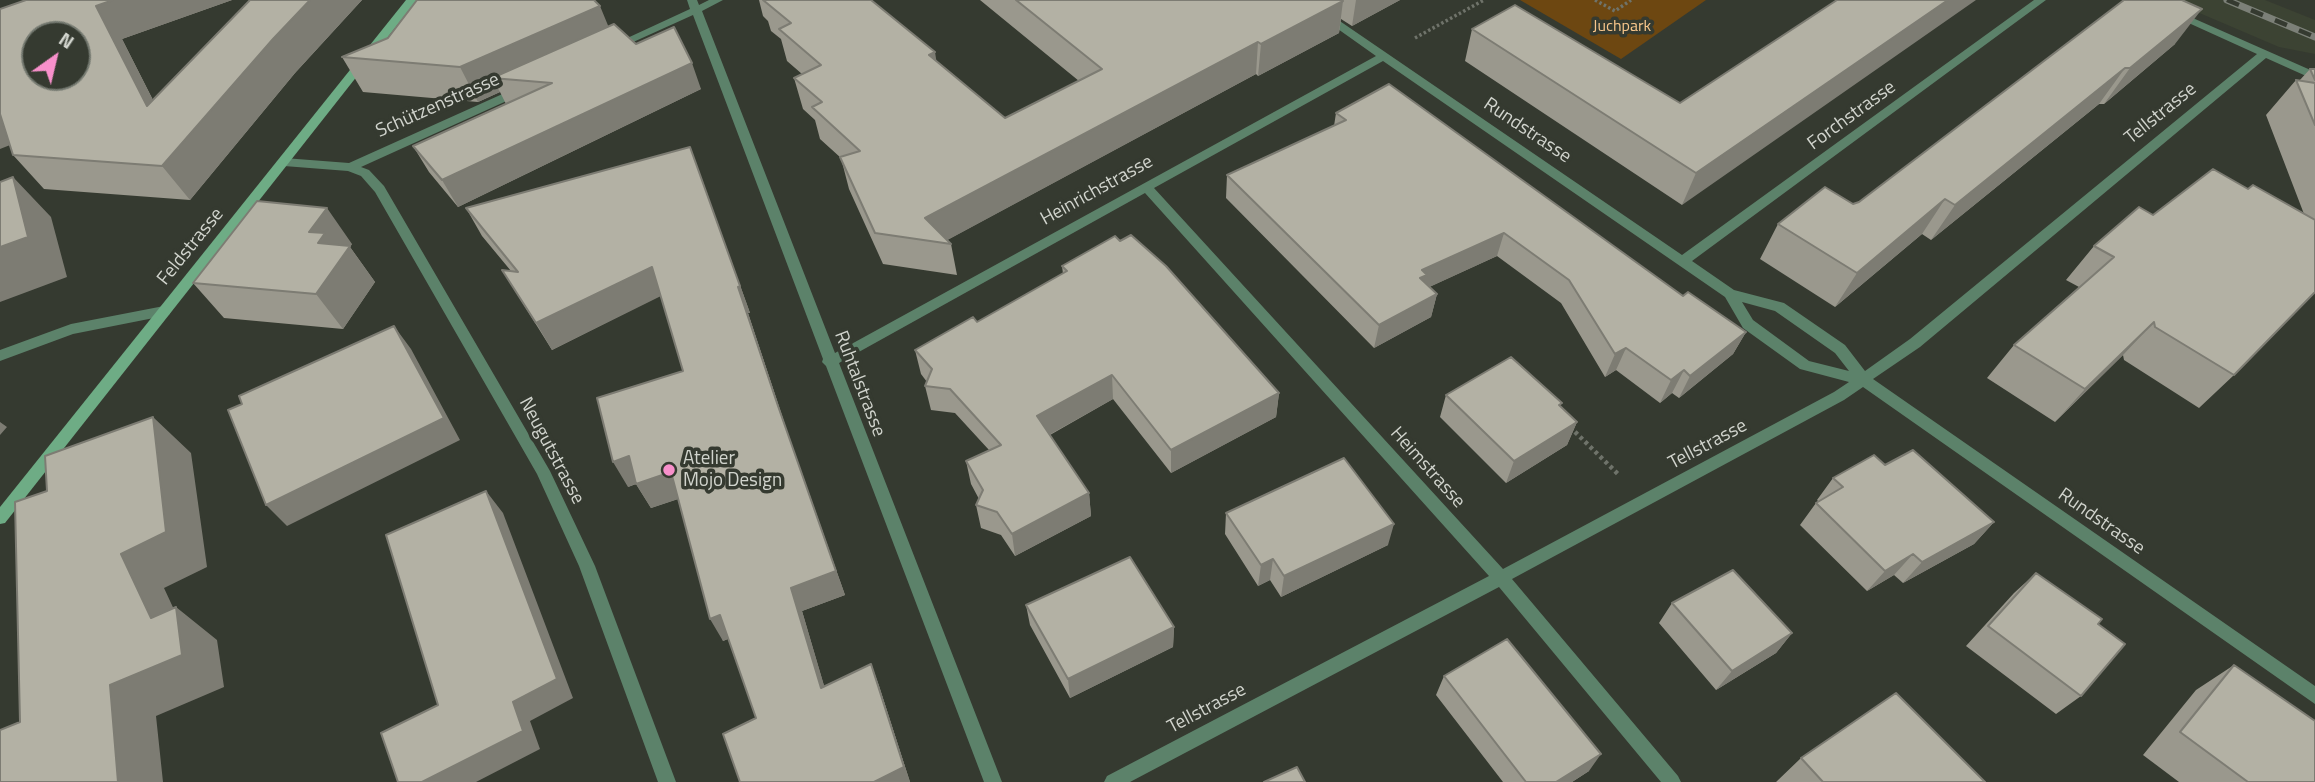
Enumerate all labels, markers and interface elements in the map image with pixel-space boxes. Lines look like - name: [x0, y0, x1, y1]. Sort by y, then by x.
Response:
- park label: Juchpark: [1593, 17, 1651, 37]
- north arrow: [21, 21, 91, 91]
- text: N: [53, 24, 80, 56]
- street label: Schützenstrasse: [373, 69, 503, 143]
- street label: Forchstrasse: [1803, 76, 1901, 156]
- street label: Tellstrasse: [2121, 78, 2201, 150]
- street label: Rundstrasse: [1479, 93, 1575, 169]
- street label: Heinrichstrasse: [1037, 151, 1157, 231]
- street label: Feldstrasse: [153, 204, 229, 290]
- street label: Ruhtalstrasse: [828, 328, 890, 440]
- street label: Neugutstrasse: [513, 394, 589, 508]
- street label: Tellstrasse: [1665, 415, 1751, 475]
- street label: Heimstrasse: [1385, 423, 1469, 513]
- place label: Atelier Mojo Design: [683, 448, 782, 492]
- marker: Atelier Mojo Design: [661, 462, 677, 478]
- street label: Rundstrasse: [2053, 484, 2149, 560]
- street label: Tellstrasse: [1164, 679, 1250, 739]

